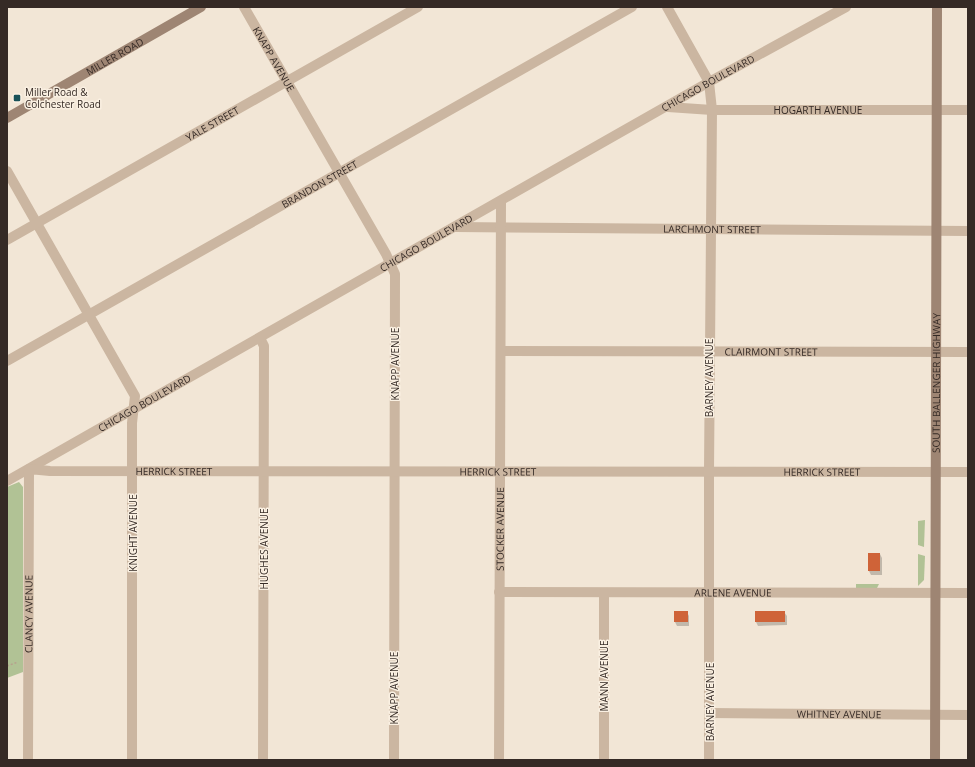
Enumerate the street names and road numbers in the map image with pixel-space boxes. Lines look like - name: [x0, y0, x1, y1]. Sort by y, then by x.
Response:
- street label: KNAPP AVENUE: [250, 24, 298, 94]
- street label: MILLER ROAD: [83, 34, 146, 78]
- street label: CHICAGO BOULEVARD: [659, 51, 757, 115]
- street label: YALE STREET: [183, 103, 242, 144]
- street label: HOGARTH AVENUE: [774, 103, 862, 117]
- street label: BRANDON STREET: [279, 157, 360, 211]
- street label: CHICAGO BOULEVARD: [377, 211, 475, 275]
- street label: LARCHMONT STREET: [663, 222, 761, 236]
- street label: SOUTH BALLENGER HIGHWAY: [929, 313, 943, 453]
- street label: KNAPP AVENUE: [388, 328, 402, 400]
- street label: BARNEY AVENUE: [702, 339, 716, 417]
- street label: CLAIRMONT STREET: [724, 344, 818, 359]
- street label: CHICAGO BOULEVARD: [95, 371, 193, 435]
- street label: HERRICK STREET: [135, 464, 213, 478]
- street label: HERRICK STREET: [459, 464, 537, 479]
- street label: HERRICK STREET: [783, 465, 861, 479]
- street label: STOCKER AVENUE: [493, 487, 507, 571]
- street label: KNIGHT AVENUE: [126, 494, 140, 572]
- street label: HUGHES AVENUE: [257, 508, 271, 590]
- street label: CLANCY AVENUE: [21, 575, 36, 653]
- street label: ARLENE AVENUE: [694, 585, 772, 600]
- street label: MANN AVENUE: [597, 640, 611, 712]
- street label: KNAPP AVENUE: [387, 652, 401, 724]
- street label: BARNEY AVENUE: [703, 663, 717, 741]
- street label: WHITNEY AVENUE: [797, 707, 881, 721]

